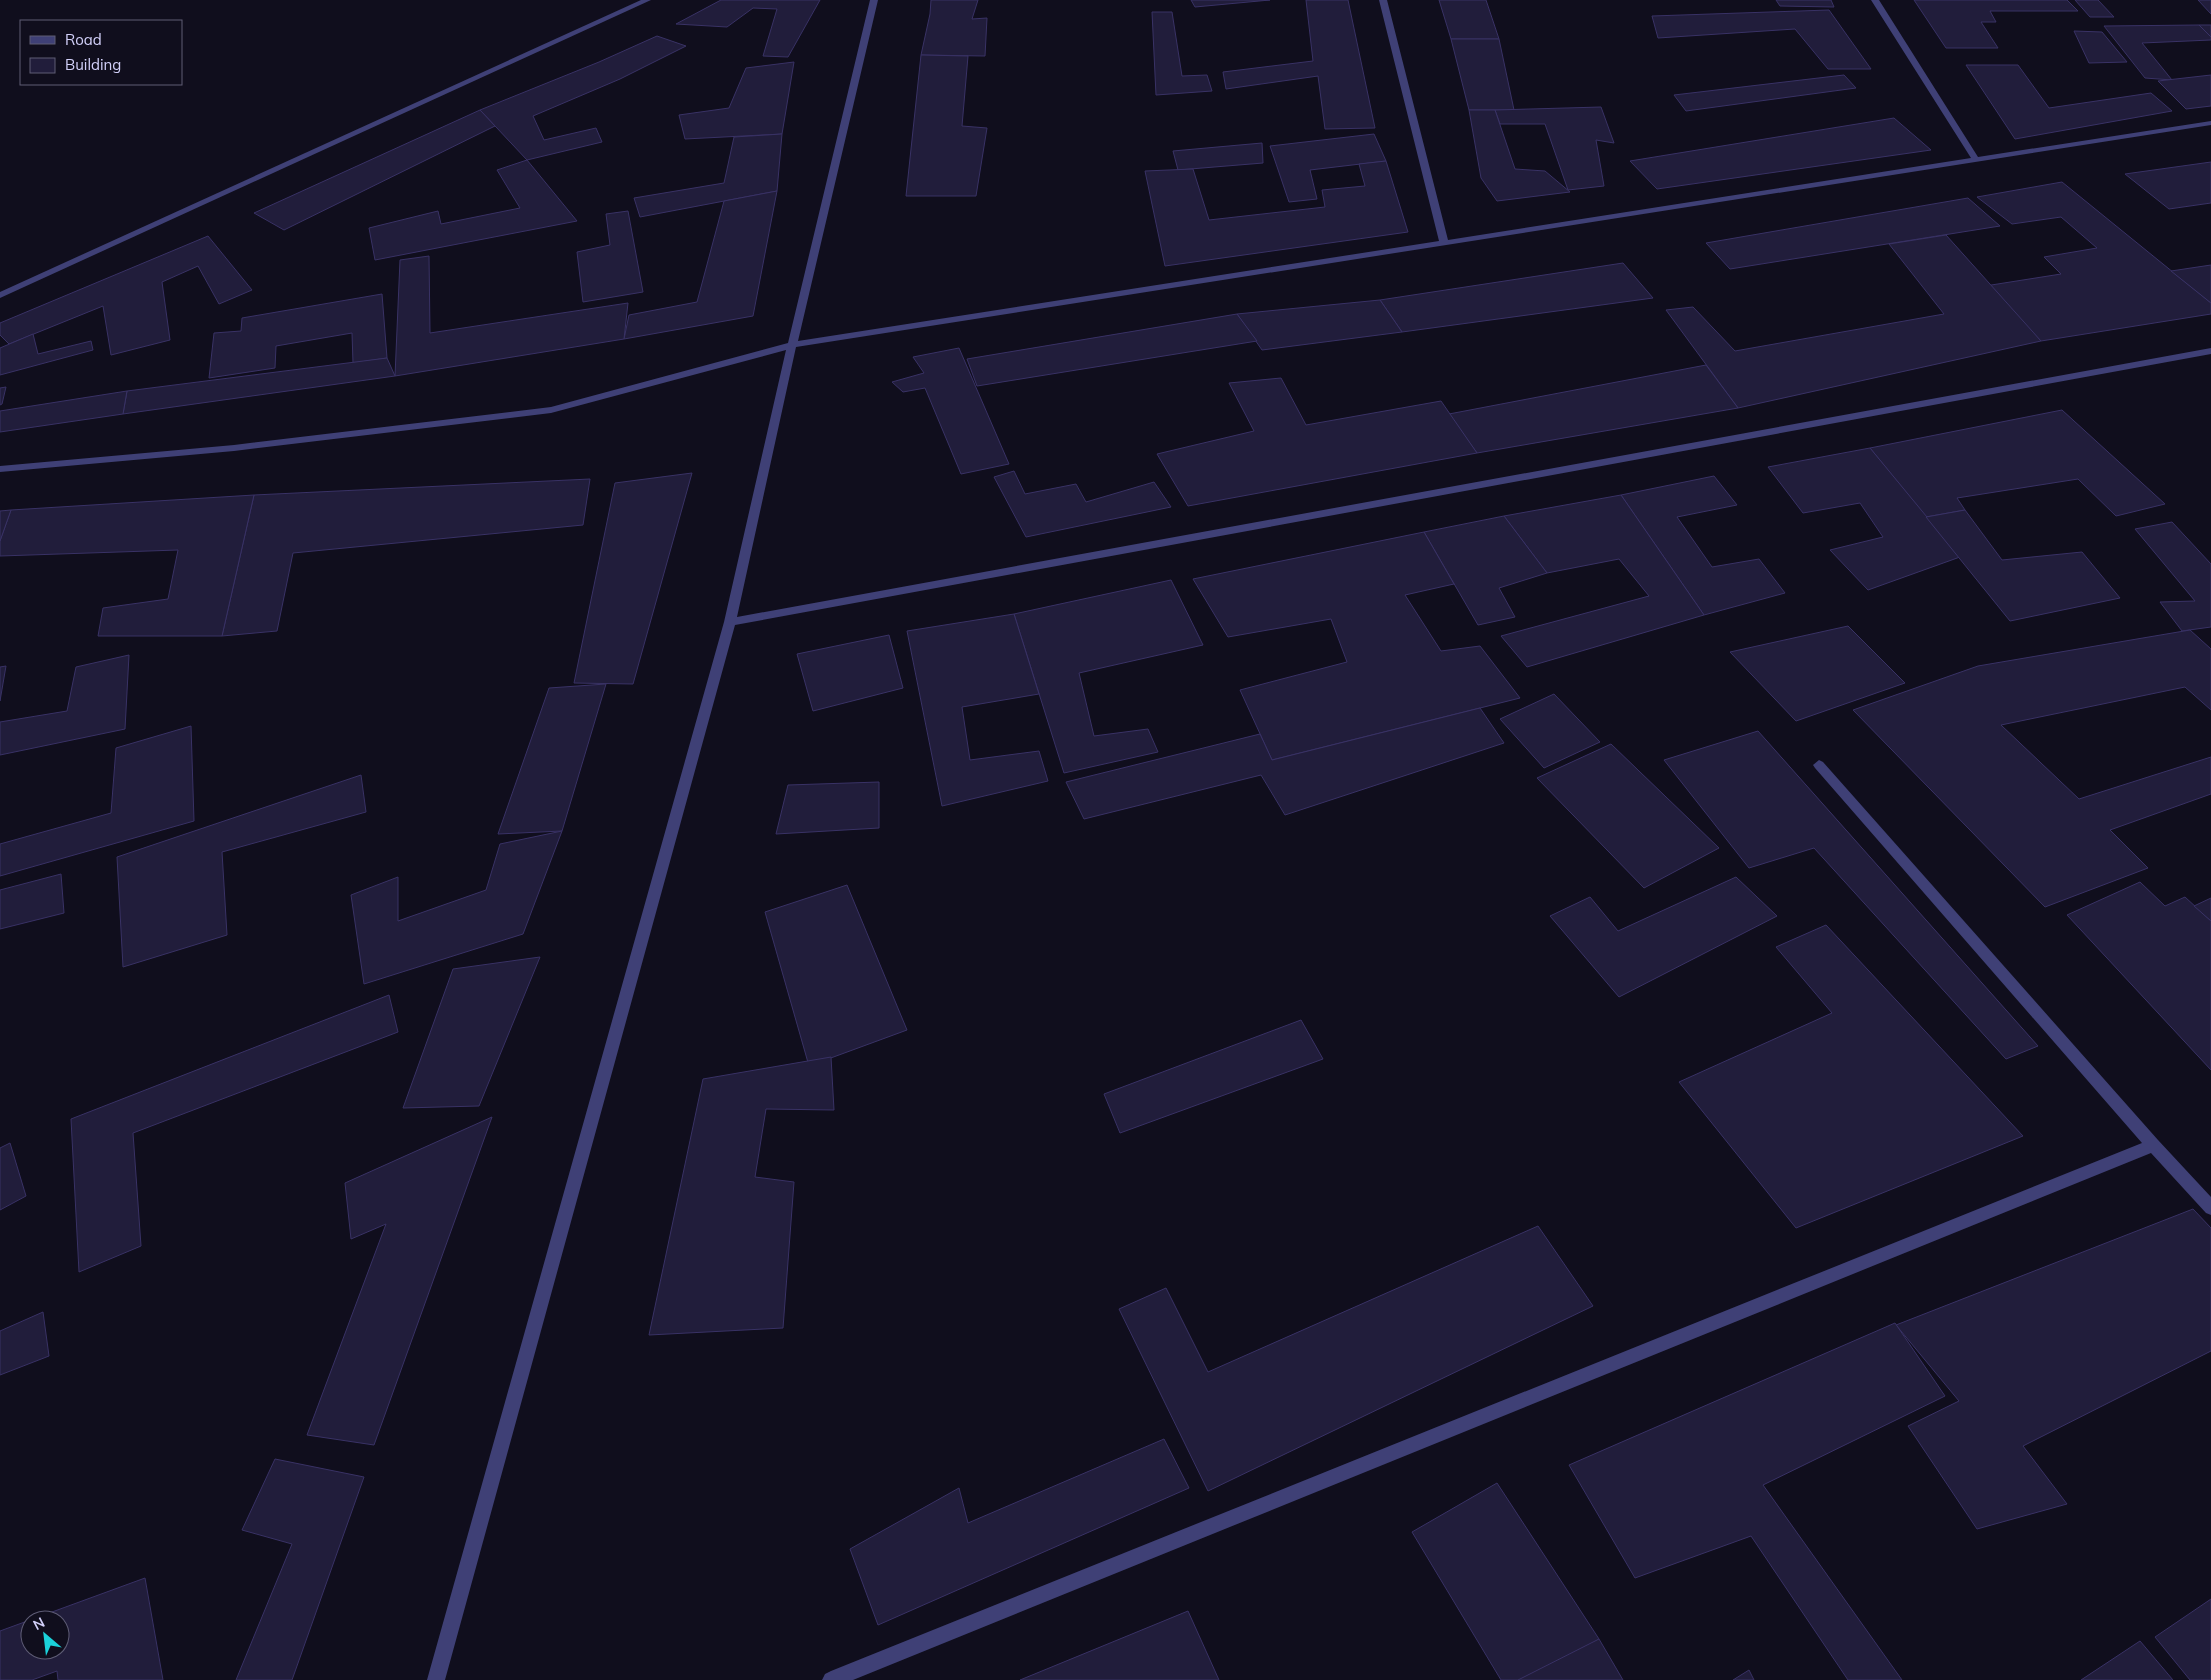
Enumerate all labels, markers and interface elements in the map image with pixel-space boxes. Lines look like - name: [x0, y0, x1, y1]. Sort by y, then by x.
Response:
- legend: [20, 20, 182, 85]
- text: Road: [65, 30, 102, 49]
- text: Building: [65, 55, 121, 74]
- north arrow: [20, 1610, 70, 1660]
- text: N: [30, 1613, 48, 1634]

